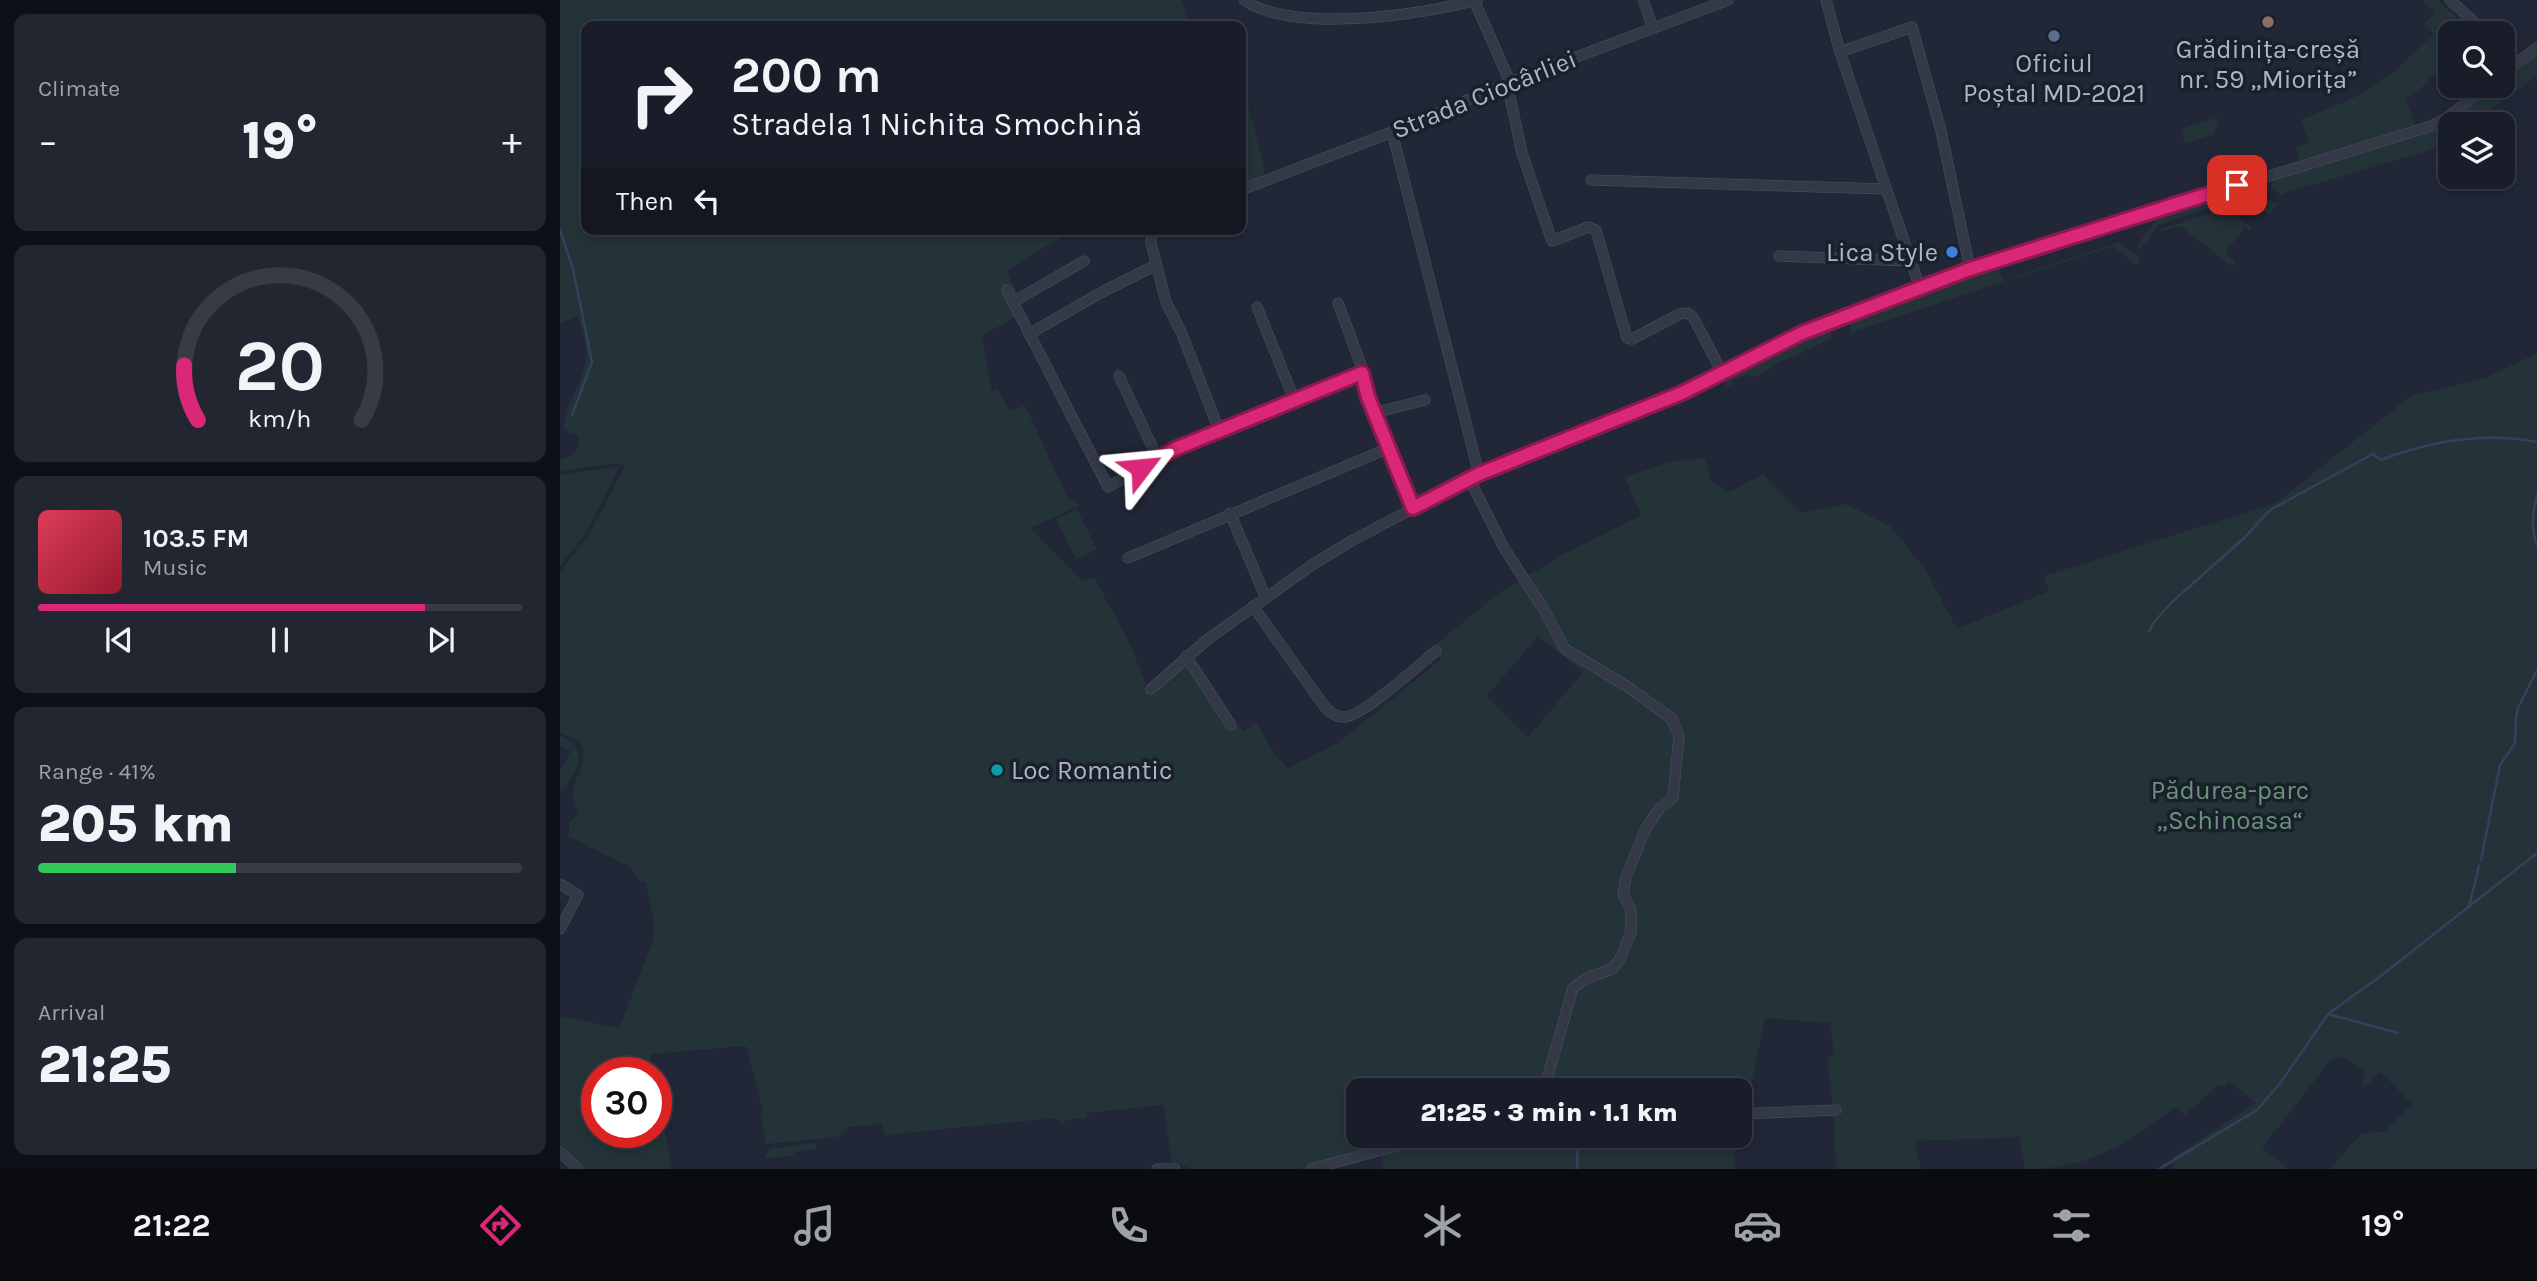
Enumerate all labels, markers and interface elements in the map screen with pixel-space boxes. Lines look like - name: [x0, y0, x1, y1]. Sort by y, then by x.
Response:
- marker: Grădinița-creșă nr. 59 „Miorița”: [2260, 14, 2276, 30]
- map controls: [2438, 21, 2515, 189]
- button: search: [2438, 21, 2515, 98]
- marker: Oficiul Poștal MD-2021: [2046, 28, 2062, 44]
- place label: Grădinița-creșă nr. 59 „Miorița”: [2176, 34, 2360, 95]
- street label: Strada Ciocârliei: [1387, 43, 1581, 146]
- text: 200 m: [731, 47, 882, 104]
- place label: Oficiul Poștal MD-2021: [1963, 48, 2145, 109]
- icon: right: [616, 49, 707, 140]
- text: Climate: [38, 75, 120, 102]
- text: Stradela 1 Nichita Smochină: [731, 106, 1142, 143]
- text: 19°: [242, 110, 318, 171]
- button: layers: [2438, 112, 2515, 189]
- text: −: [38, 119, 58, 164]
- text: +: [502, 119, 522, 164]
- pin: [2207, 155, 2267, 215]
- icon: arrive: [2218, 166, 2256, 204]
- icon: left: [688, 182, 726, 220]
- text: Then: [616, 186, 674, 217]
- place label: Lica Style: [1826, 237, 1938, 268]
- marker: Lica Style: [1944, 244, 1960, 260]
- text: 20: [235, 323, 325, 408]
- text: km/h: [248, 403, 312, 432]
- position arrow: [1104, 431, 1178, 505]
- text: 103.5 FM: [143, 523, 249, 554]
- text: Music: [143, 554, 207, 581]
- icon: previous: [100, 621, 138, 659]
- icon: pause: [261, 621, 299, 659]
- icon: next: [422, 621, 460, 659]
- place label: Loc Romantic: [1011, 755, 1172, 786]
- text: Range · 41%: [38, 758, 156, 785]
- marker: Loc Romantic: [989, 762, 1005, 778]
- park label: Pădurea-parc „Schinoasa“: [2151, 775, 2309, 836]
- text: 205 km: [38, 793, 234, 854]
- text: Arrival: [38, 999, 105, 1026]
- text: 21:25: [38, 1034, 171, 1095]
- speed limit sign: 30: [581, 1057, 672, 1148]
- text: 21:25 · 3 min · 1.1 km: [1420, 1097, 1678, 1128]
- icon: directions: [476, 1201, 525, 1250]
- icon: music: [790, 1201, 839, 1250]
- icon: phone: [1104, 1201, 1153, 1250]
- icon: climate: [1418, 1201, 1467, 1250]
- icon: car: [1733, 1201, 1782, 1250]
- icon: filters: [2047, 1201, 2096, 1250]
- text: 21:22: [133, 1207, 211, 1244]
- text: 19°: [2361, 1207, 2404, 1244]

